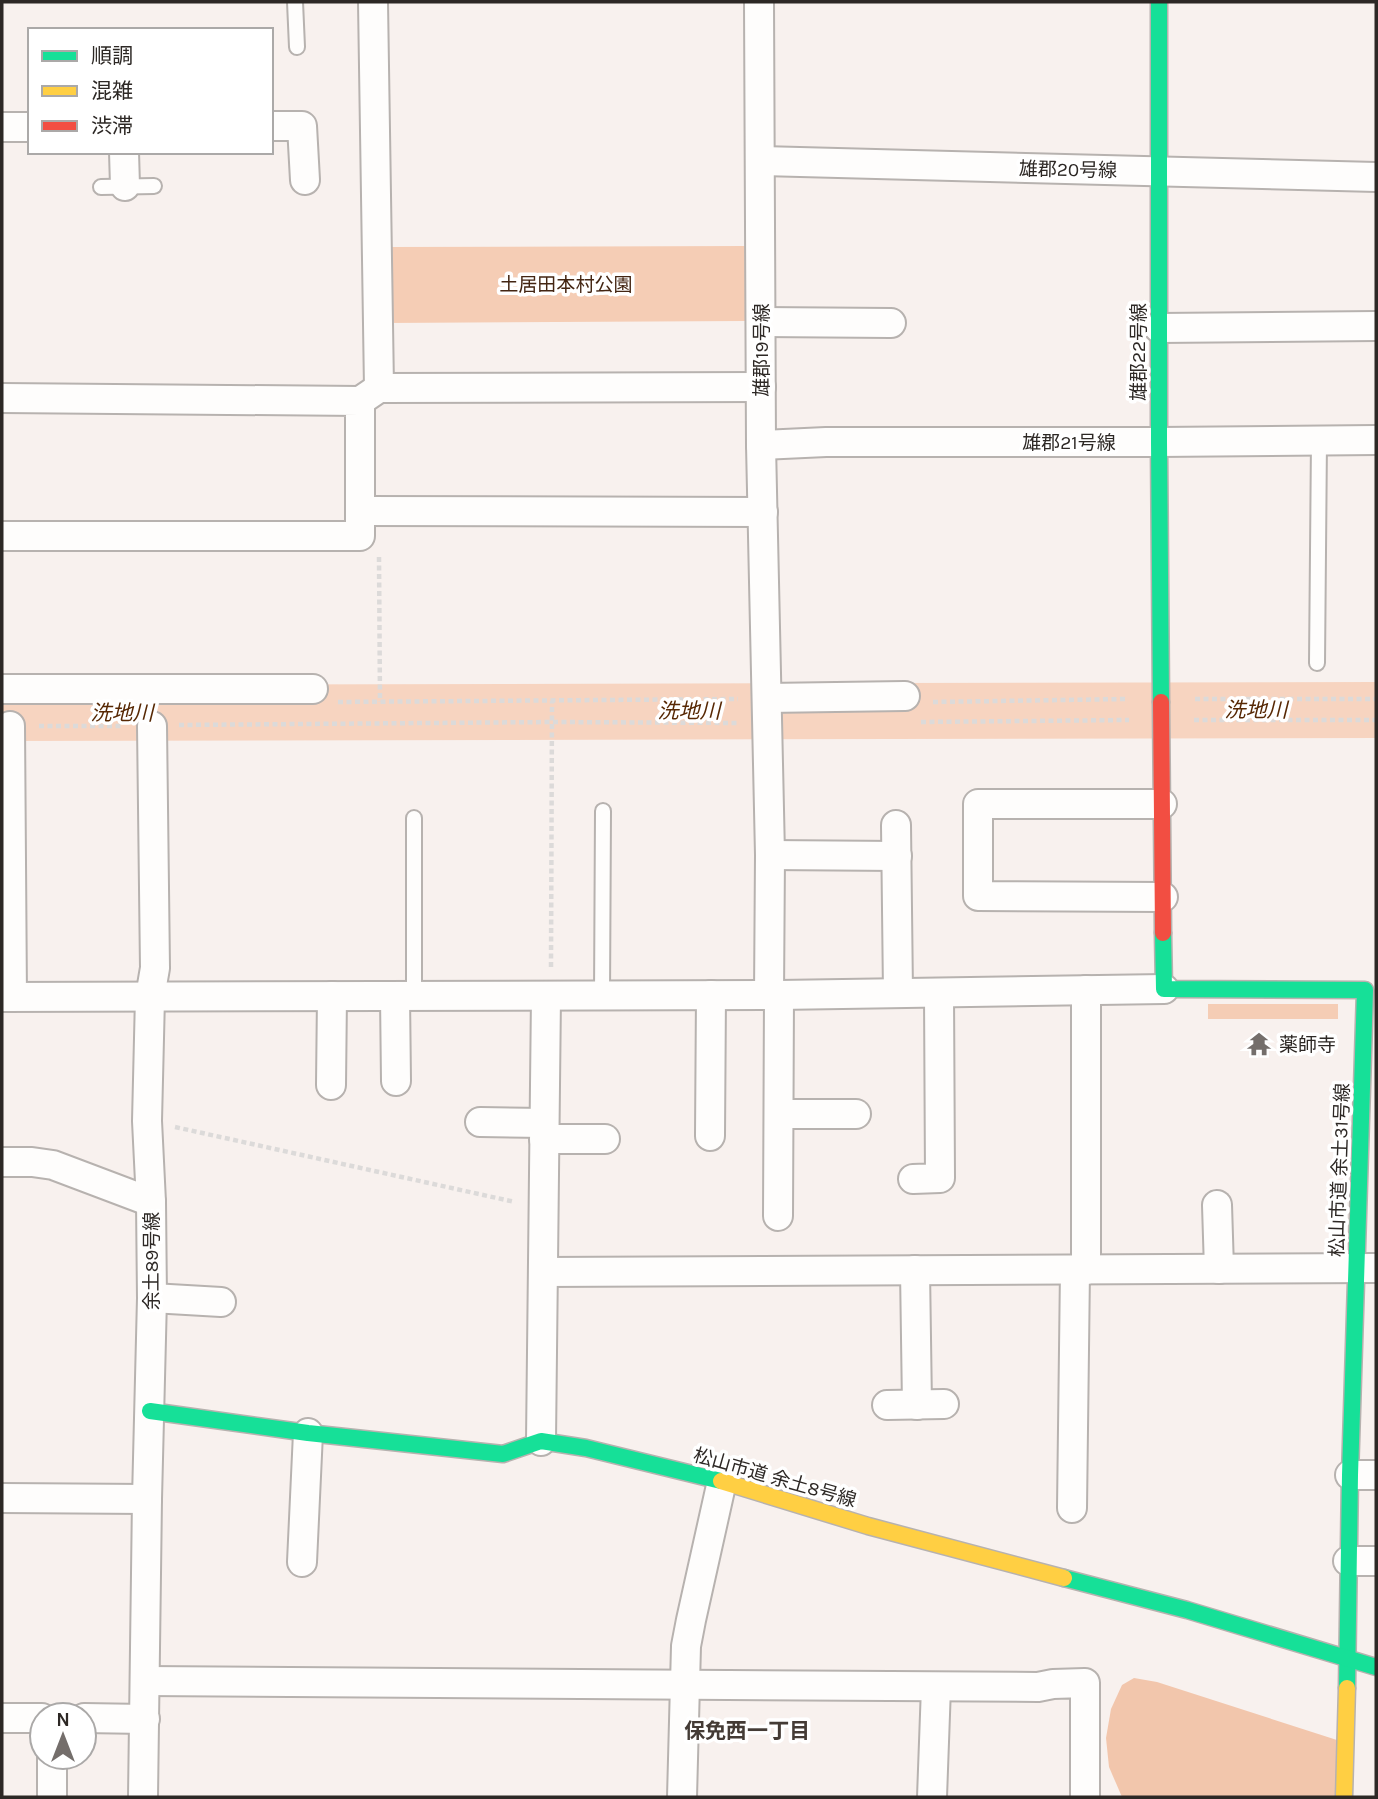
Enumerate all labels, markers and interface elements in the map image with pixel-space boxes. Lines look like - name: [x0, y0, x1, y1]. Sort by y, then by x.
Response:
- legend: [28, 28, 273, 154]
- text: 順調: [91, 44, 133, 68]
- text: 混雑: [91, 79, 133, 103]
- text: 渋滞: [91, 114, 133, 138]
- street label: 雄郡20号線: [1019, 158, 1117, 182]
- park label: 土居田本村公園: [499, 274, 633, 296]
- street label: 雄郡19号線: [751, 303, 773, 397]
- street label: 雄郡22号線: [1128, 303, 1150, 401]
- street label: 雄郡21号線: [1022, 432, 1116, 454]
- water label: 洗地川: [1225, 698, 1289, 722]
- water label: 洗地川: [658, 699, 722, 723]
- water label: 洗地川: [91, 701, 155, 725]
- temple icon: 薬師寺: [1245, 1030, 1273, 1058]
- place label: 薬師寺: [1279, 1034, 1336, 1056]
- street label: 松山市道 余土31号線: [1326, 1083, 1354, 1257]
- street label: 余土89号線: [141, 1212, 163, 1310]
- street label: 松山市道 余土8号線: [691, 1444, 859, 1512]
- north arrow: [28, 1701, 98, 1771]
- text: N: [56, 1709, 70, 1731]
- district label: 保免西一丁目: [684, 1719, 810, 1743]

